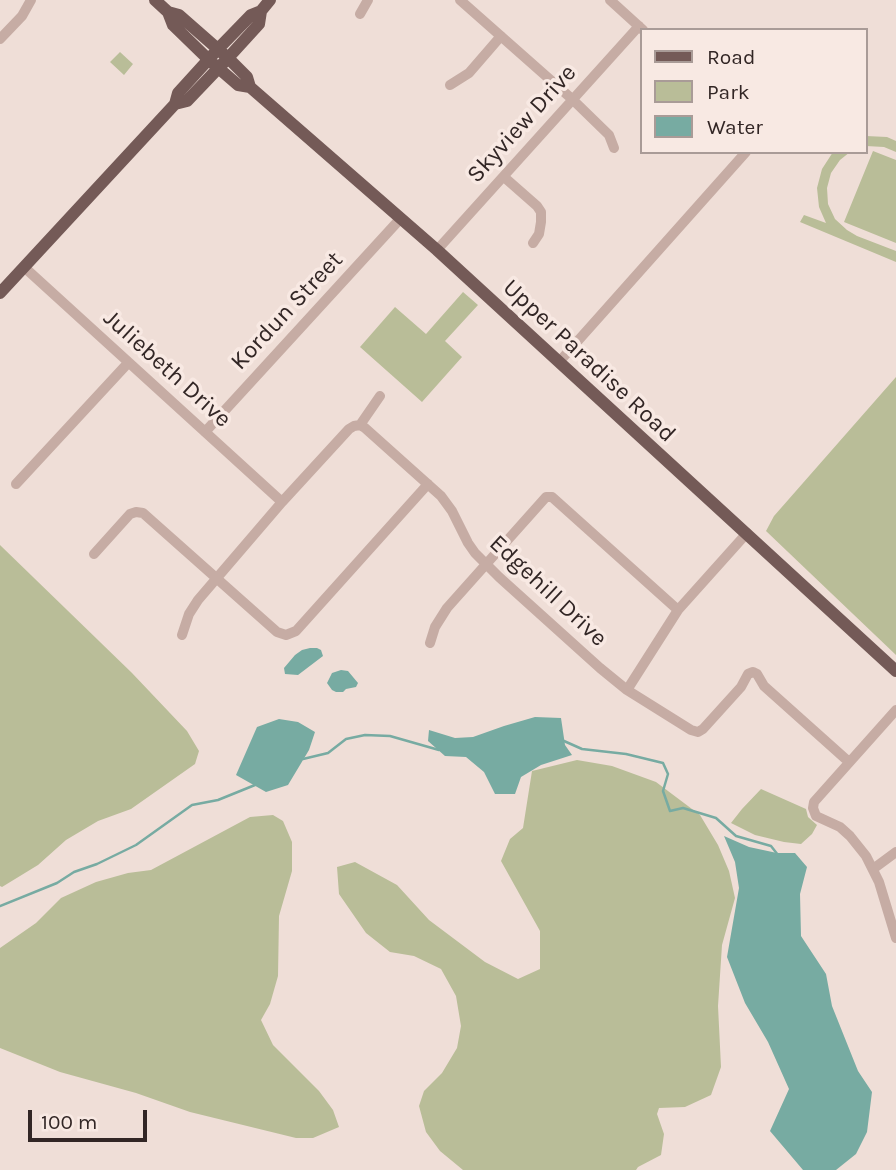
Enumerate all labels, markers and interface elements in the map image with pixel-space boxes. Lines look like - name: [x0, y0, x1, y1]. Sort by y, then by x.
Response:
- legend: [640, 28, 868, 154]
- text: Road: [707, 45, 755, 69]
- street label: Skyview Drive: [461, 59, 583, 189]
- text: Park: [707, 80, 750, 104]
- text: Water: [707, 115, 763, 139]
- street label: Kordun Street: [225, 246, 349, 376]
- street label: Upper Paradise Road: [497, 273, 681, 449]
- street label: Juliebeth Drive: [97, 304, 237, 434]
- street label: Edgehill Drive: [483, 529, 613, 653]
- scale bar: [32, 1096, 150, 1140]
- text: 100 m: [41, 1110, 98, 1134]

